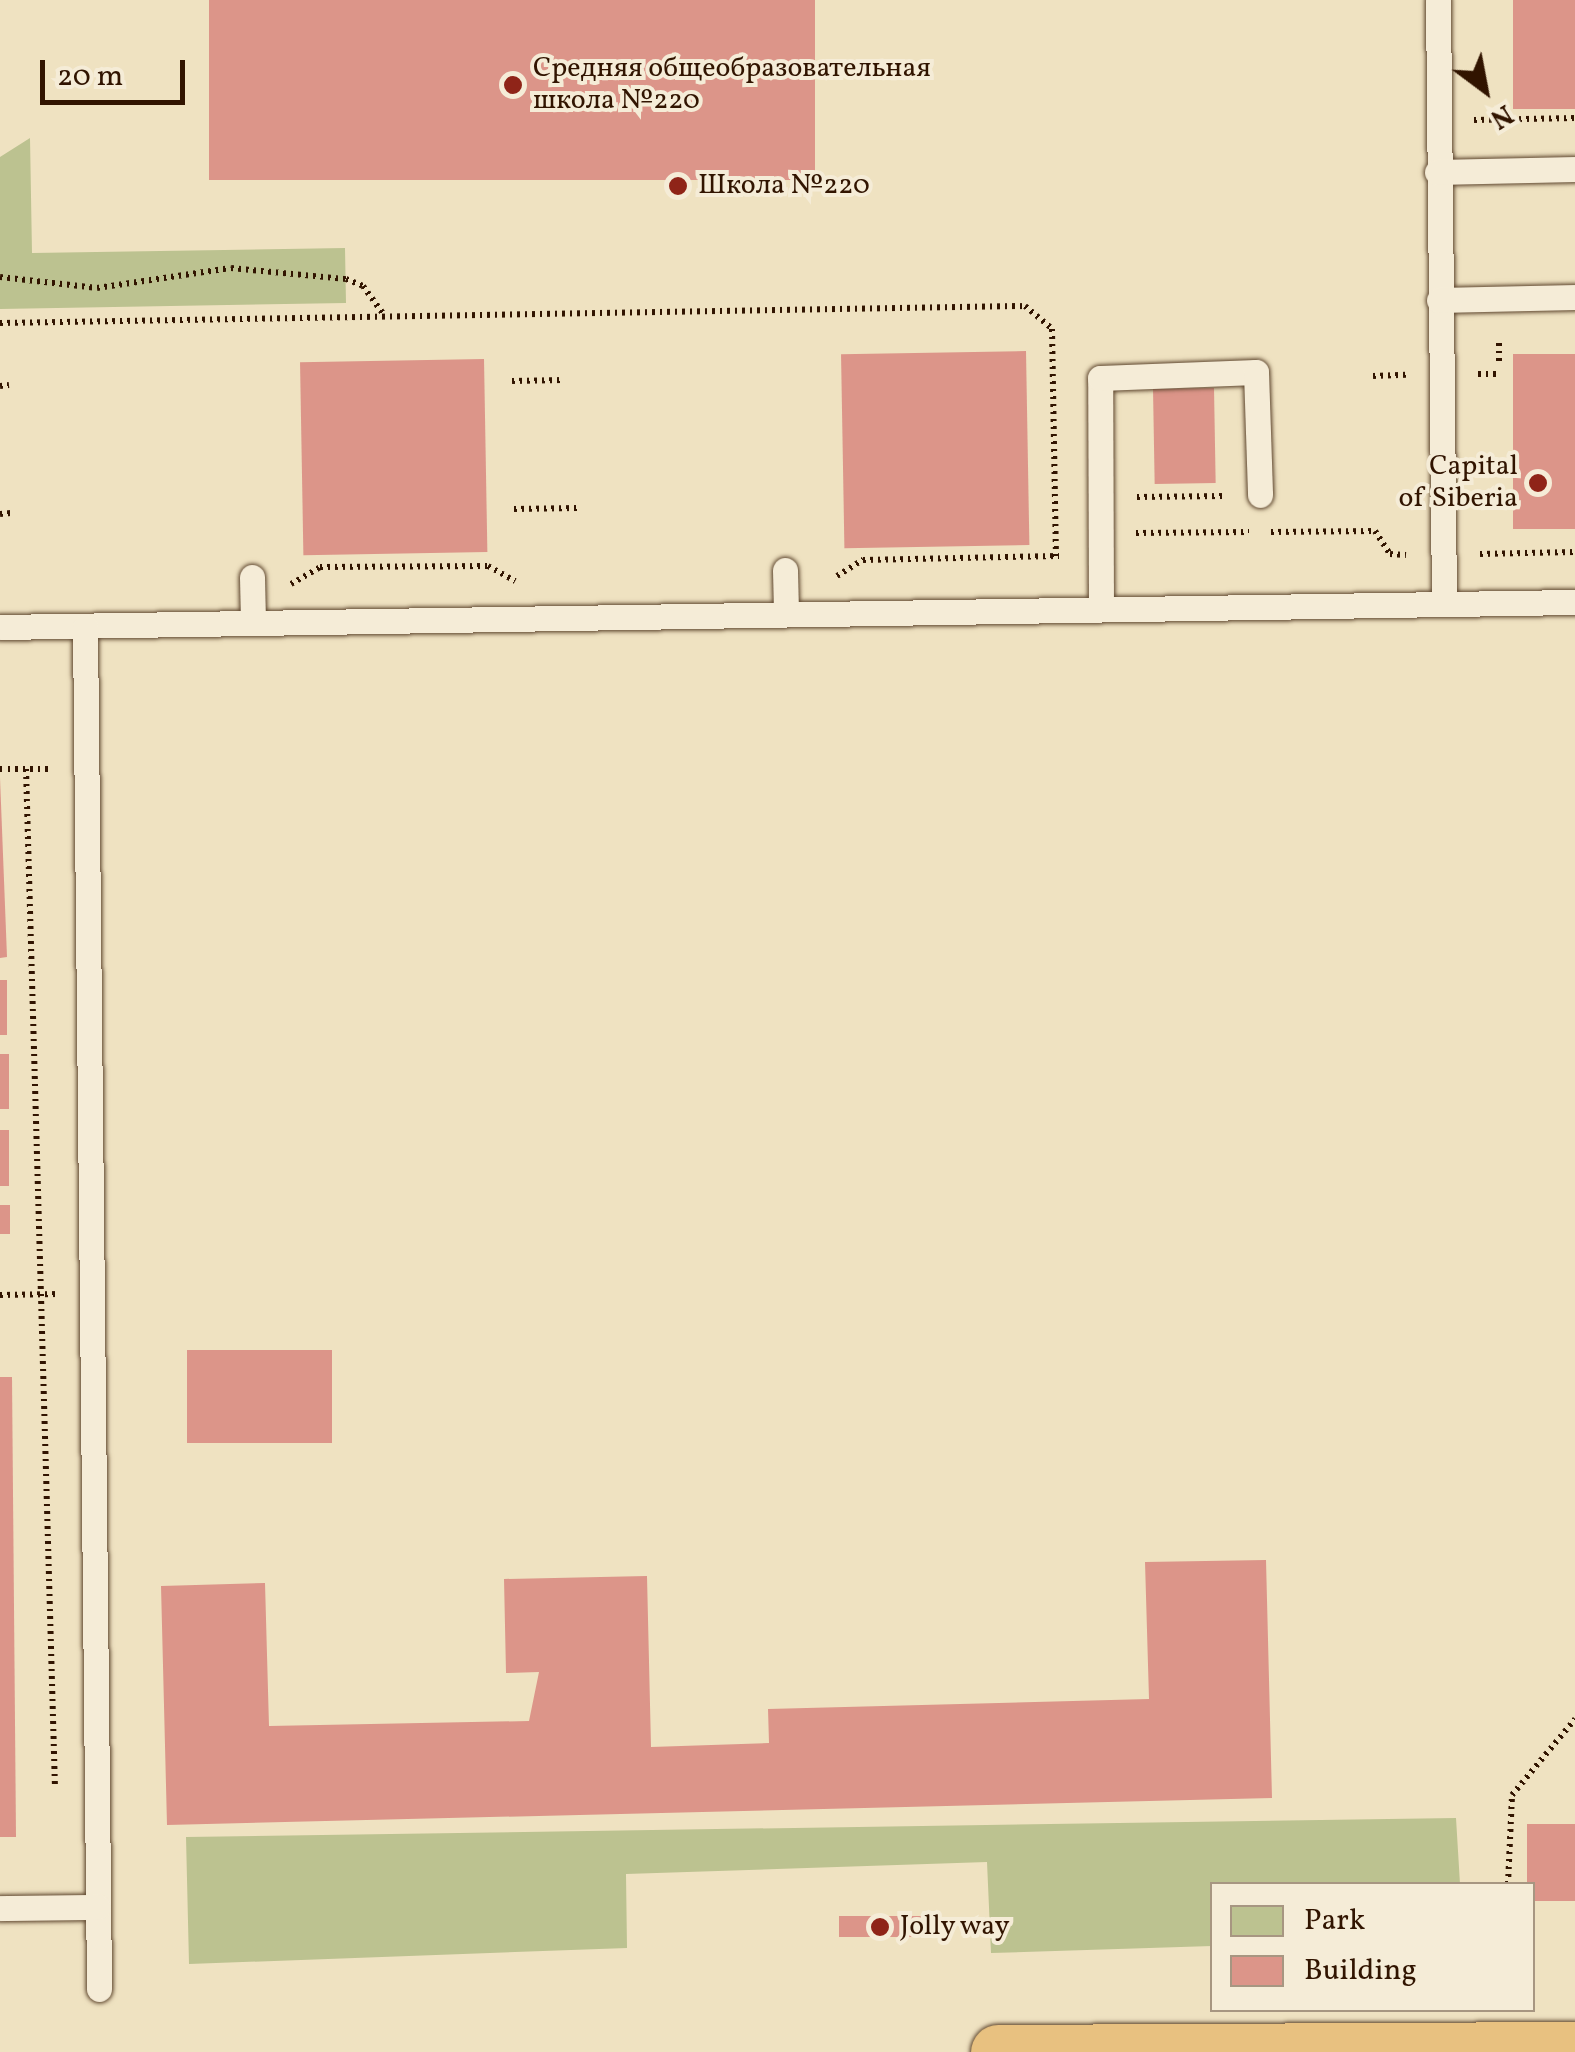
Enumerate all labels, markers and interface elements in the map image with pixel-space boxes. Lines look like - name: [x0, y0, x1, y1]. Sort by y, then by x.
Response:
- scale bar: [45, 40, 190, 102]
- north arrow: [1435, 40, 1535, 140]
- place label: Средняя общеобразовательная школа №220: [533, 52, 931, 118]
- text: 20 m: [57, 56, 123, 98]
- marker: Средняя общеобразовательная школа №220: [502, 74, 524, 96]
- text: N: [1482, 94, 1520, 138]
- place label: Школа №220: [698, 169, 870, 203]
- marker: Школа №220: [667, 175, 689, 197]
- place label: Capital of Siberia: [1401, 450, 1518, 516]
- marker: Capital of Siberia: [1527, 472, 1549, 494]
- legend: [1210, 1882, 1535, 2012]
- text: Park: [1304, 1900, 1365, 1942]
- place label: Jolly way: [900, 1910, 1011, 1944]
- marker: Jolly way: [869, 1916, 891, 1938]
- text: Building: [1304, 1950, 1417, 1992]

